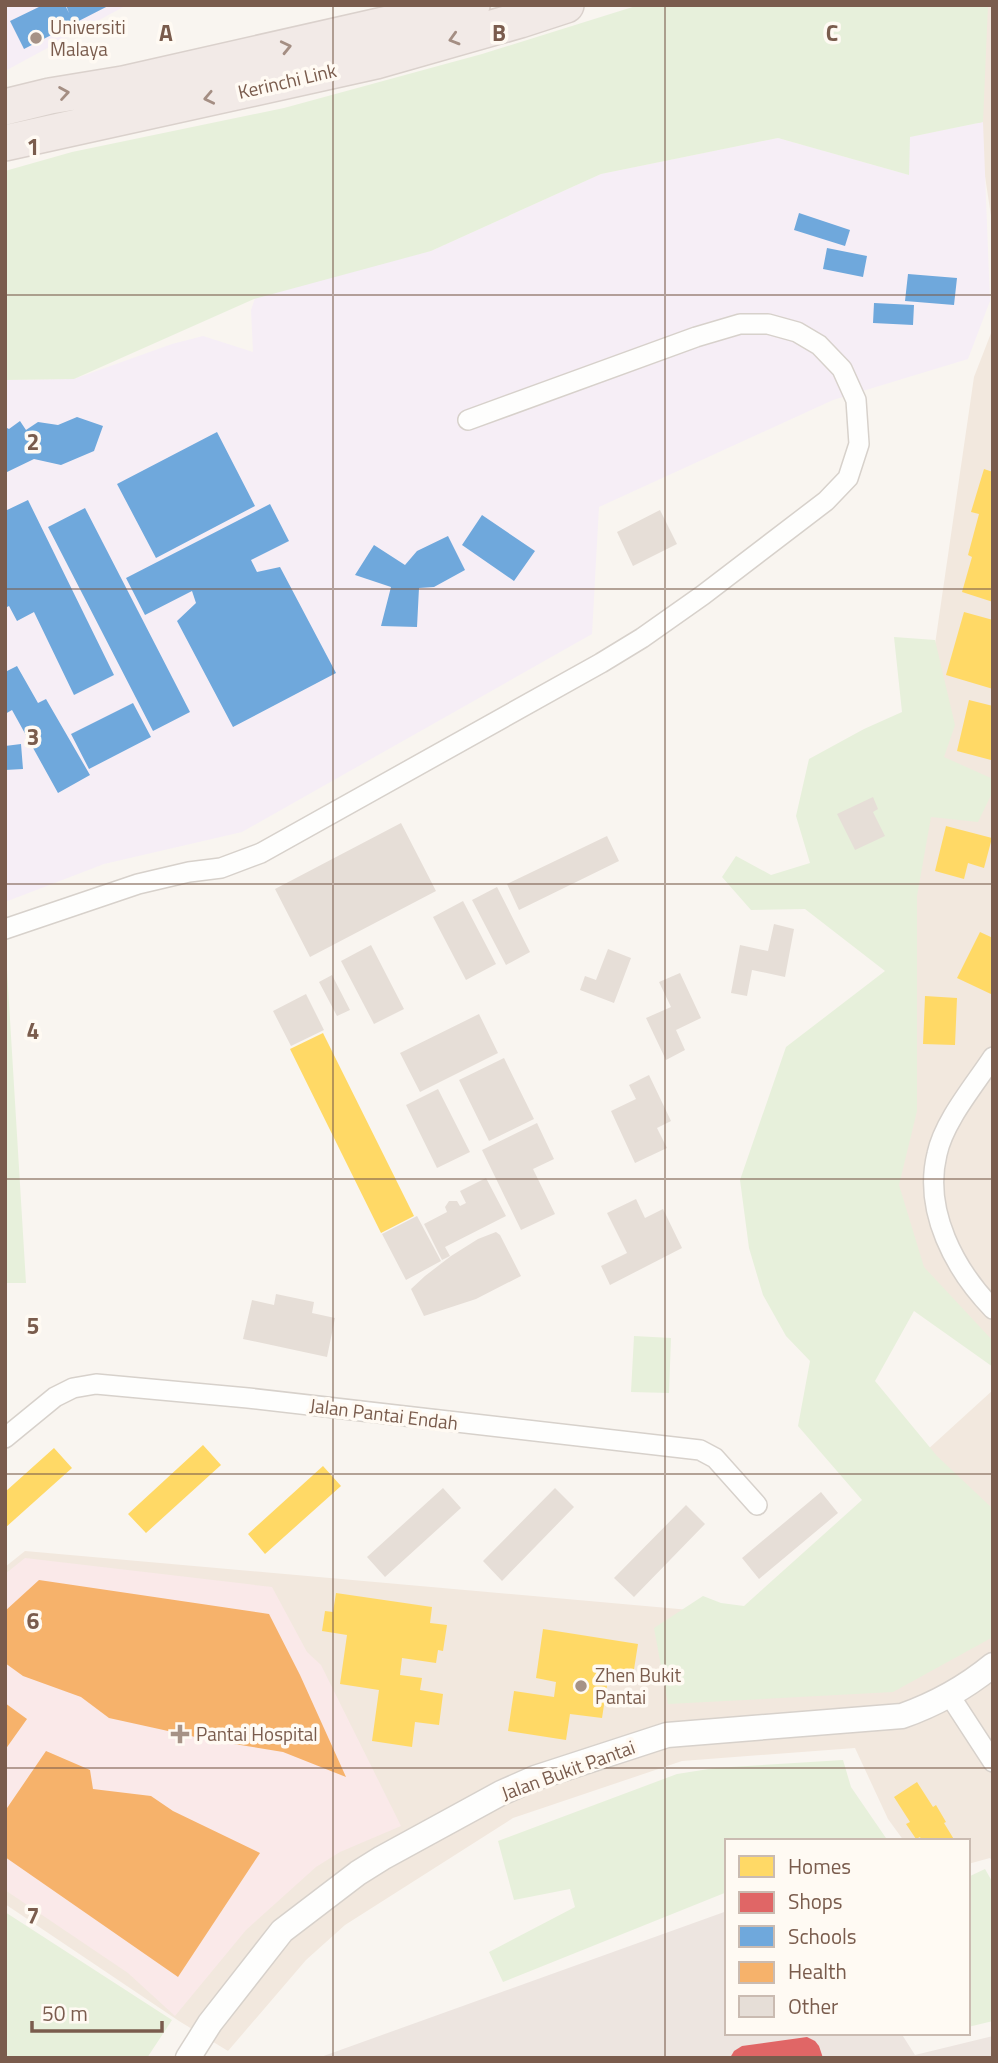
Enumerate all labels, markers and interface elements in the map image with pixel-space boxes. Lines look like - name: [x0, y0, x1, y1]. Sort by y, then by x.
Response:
- place label: Universiti Malaya: [50, 12, 126, 63]
- text: A: [159, 15, 173, 50]
- text: B: [492, 15, 506, 50]
- text: C: [826, 15, 838, 50]
- marker: Universiti Malaya: [28, 30, 44, 46]
- one-way arrow: [448, 31, 460, 45]
- one-way arrow: [280, 41, 292, 56]
- street label: Kerinchi Link: [235, 55, 339, 106]
- one-way arrow: [58, 86, 70, 101]
- one-way arrow: [203, 90, 215, 105]
- text: 1: [27, 129, 39, 164]
- text: 2: [27, 424, 39, 459]
- text: 3: [27, 719, 39, 754]
- text: 4: [27, 1013, 39, 1048]
- text: 5: [27, 1308, 39, 1343]
- street label: Jalan Pantai Endah: [308, 1390, 460, 1437]
- text: 6: [27, 1603, 40, 1638]
- place label: Zhen Bukit Pantai: [595, 1660, 681, 1711]
- marker: Zhen Bukit Pantai: [573, 1678, 589, 1694]
- place label: Pantai Hospital: [196, 1719, 318, 1748]
- marker: Pantai Hospital: [170, 1724, 190, 1744]
- street label: Jalan Bukit Pantai: [497, 1732, 639, 1807]
- legend: [725, 1839, 970, 2035]
- text: Homes: [788, 1850, 851, 1882]
- text: Shops: [788, 1885, 843, 1917]
- text: 7: [27, 1898, 39, 1933]
- text: Schools: [788, 1920, 857, 1952]
- text: Health: [788, 1955, 847, 1987]
- scale bar: [32, 1990, 161, 2034]
- text: Other: [788, 1990, 838, 2022]
- text: 50 m: [42, 1997, 88, 2029]

